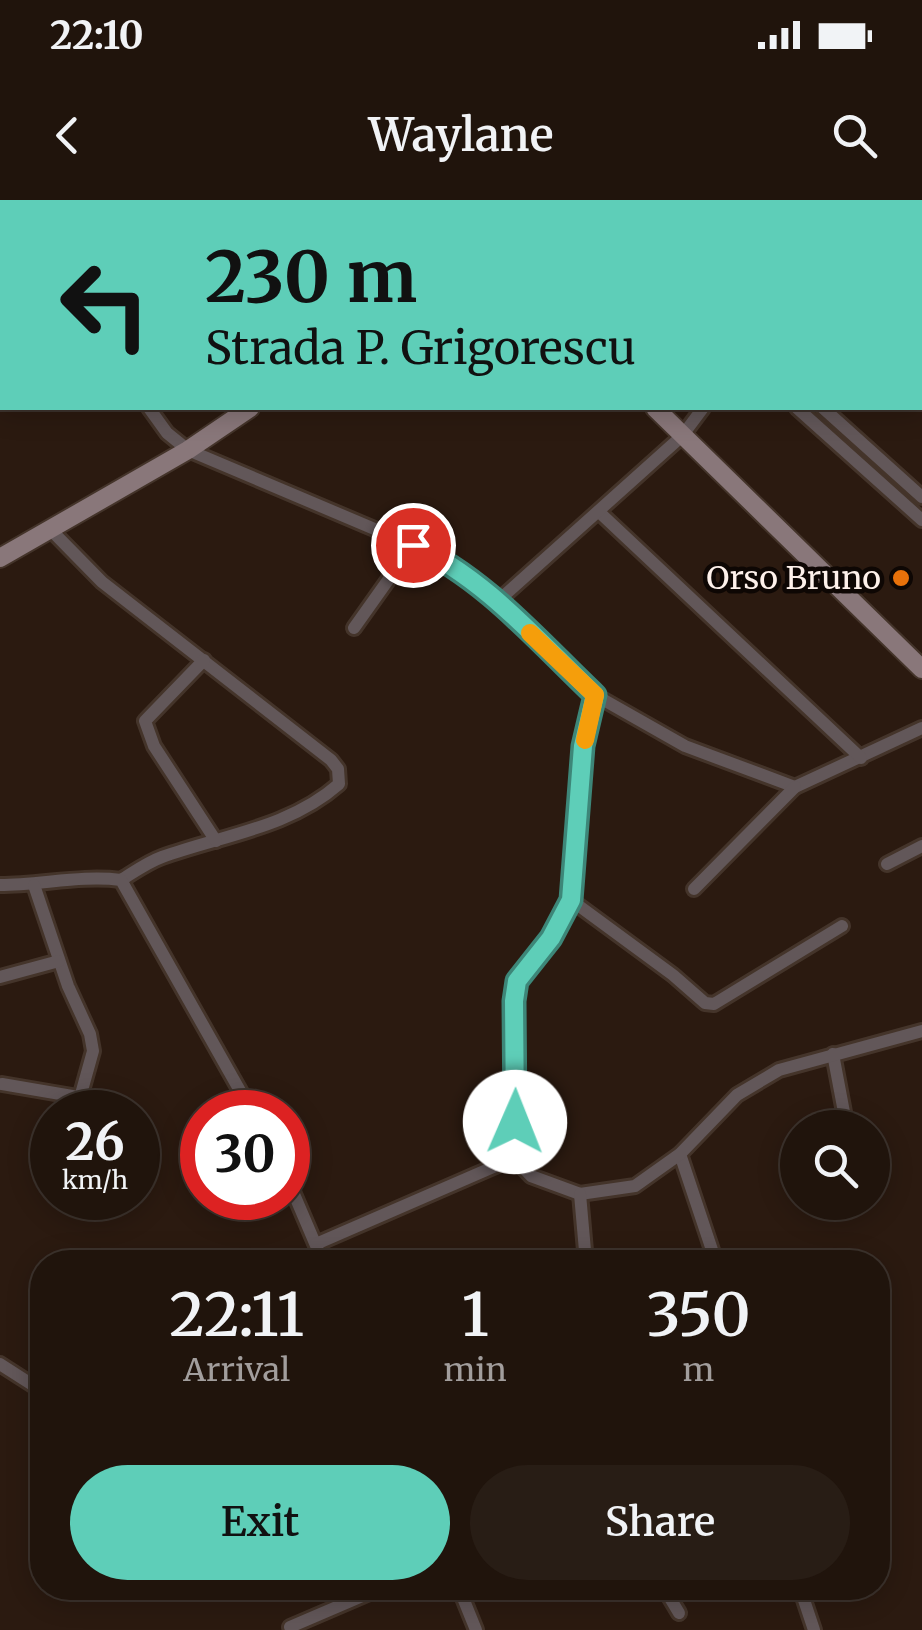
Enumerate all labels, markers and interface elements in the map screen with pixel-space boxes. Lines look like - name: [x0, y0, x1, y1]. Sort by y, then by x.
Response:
- text: 22:10: [50, 12, 144, 59]
- text: Waylane: [368, 107, 554, 163]
- icon: back: [40, 108, 95, 163]
- icon: search: [827, 108, 882, 163]
- text: 230 m: [205, 233, 417, 321]
- icon: left: [40, 240, 170, 370]
- text: Strada P. Grigorescu: [205, 320, 636, 376]
- pin: [371, 503, 456, 588]
- icon: arrive: [386, 518, 441, 573]
- place label: Orso Bruno: [706, 558, 881, 598]
- marker: Orso Bruno: [890, 567, 912, 589]
- position arrow: [463, 1070, 567, 1174]
- speed limit sign: 30: [180, 1090, 310, 1220]
- map controls: [780, 1110, 890, 1220]
- button: search: [780, 1110, 890, 1220]
- text: 26: [65, 1111, 125, 1174]
- text: km/h: [62, 1164, 128, 1196]
- text: 22:11: [169, 1277, 304, 1352]
- text: 1: [461, 1277, 489, 1352]
- text: 350: [646, 1277, 751, 1352]
- text: Arrival: [183, 1350, 290, 1390]
- text: min: [443, 1350, 507, 1390]
- text: m: [683, 1350, 714, 1390]
- button: Exit: [70, 1465, 450, 1580]
- button: Share: [470, 1465, 850, 1580]

